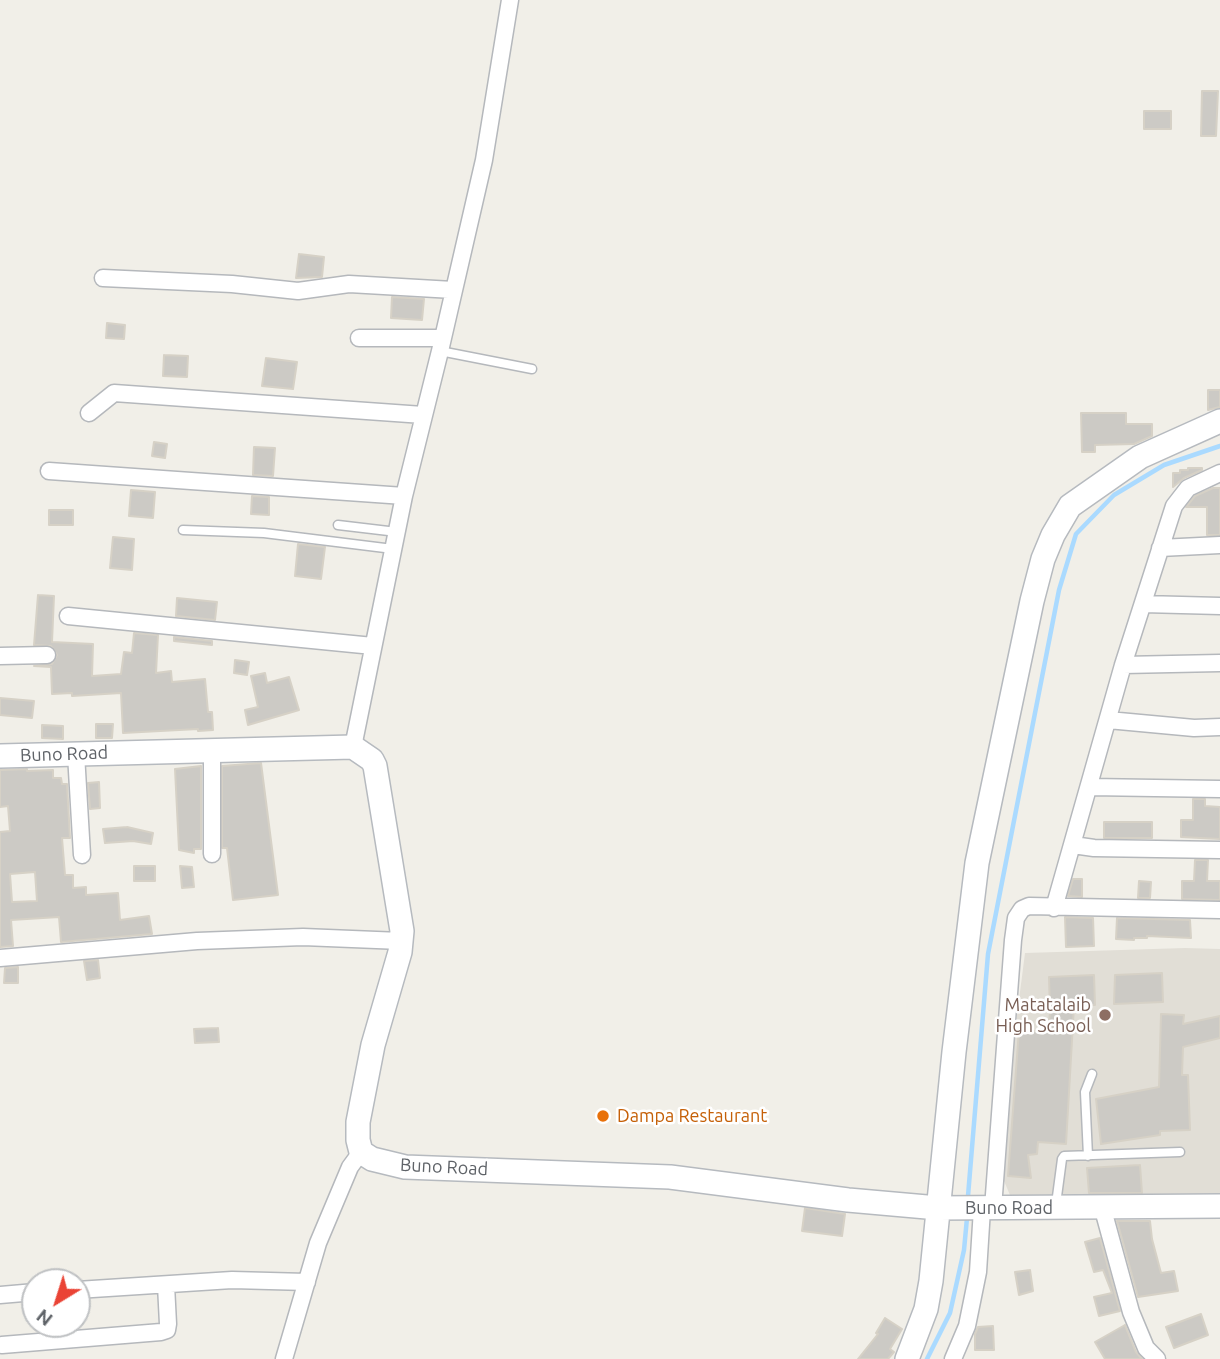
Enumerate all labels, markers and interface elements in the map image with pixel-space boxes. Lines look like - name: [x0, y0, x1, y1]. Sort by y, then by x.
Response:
- street label: Buno Road: [20, 742, 108, 766]
- place label: Matatalaib High School: [995, 994, 1091, 1036]
- marker: Matatalaib High School: [1097, 1007, 1113, 1023]
- place label: Dampa Restaurant: [617, 1105, 767, 1127]
- marker: Dampa Restaurant: [595, 1108, 611, 1124]
- street label: Buno Road: [399, 1154, 489, 1180]
- street label: Buno Road: [965, 1197, 1053, 1219]
- north arrow: [21, 1268, 91, 1338]
- text: N: [32, 1305, 57, 1331]

